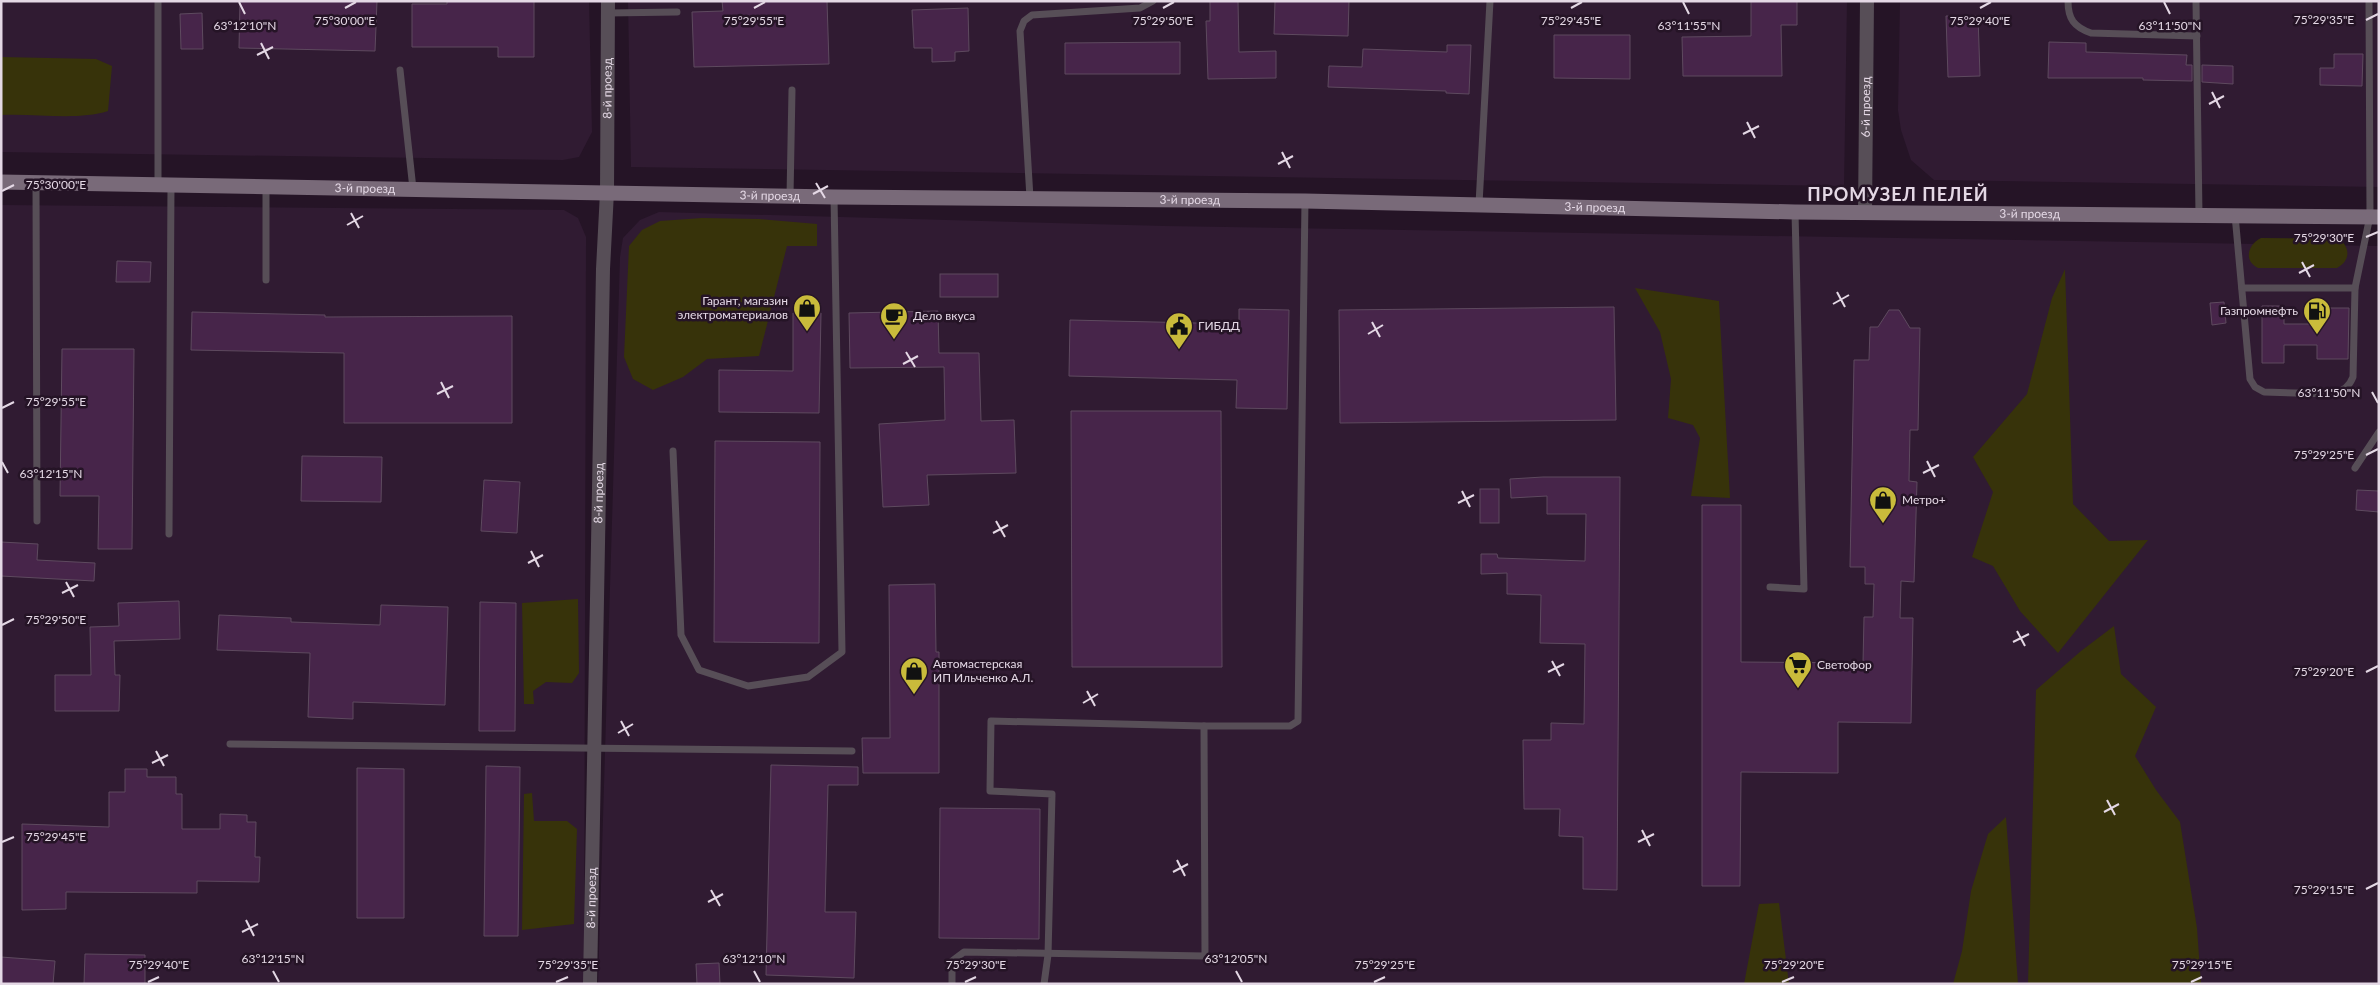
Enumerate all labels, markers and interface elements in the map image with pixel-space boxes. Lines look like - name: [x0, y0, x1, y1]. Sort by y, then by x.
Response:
- text: 75°29'35"E: [2294, 12, 2354, 27]
- text: 75°30'00"E: [315, 13, 375, 28]
- text: 75°29'55"E: [724, 13, 784, 28]
- text: 75°29'50"E: [1133, 13, 1193, 28]
- text: 75°29'45"E: [1541, 13, 1601, 28]
- text: 75°29'40"E: [1950, 13, 2010, 28]
- text: 63°12'10"N: [214, 18, 276, 33]
- text: 63°11'55"N: [1658, 18, 1720, 33]
- text: 63°11'50"N: [2139, 18, 2201, 33]
- street label: 8-й проезд: [599, 57, 615, 119]
- street label: 6-й проезд: [1858, 76, 1873, 137]
- text: 75°30'00"E: [26, 177, 86, 192]
- street label: 3-й проезд: [334, 180, 396, 196]
- district label: ПРОМУЗЕЛ ПЕЛЕЙ: [1807, 183, 1989, 205]
- street label: 3-й проезд: [739, 187, 801, 203]
- street label: 3-й проезд: [1159, 192, 1221, 207]
- street label: 3-й проезд: [1564, 199, 1626, 215]
- street label: 3-й проезд: [1999, 206, 2061, 221]
- text: 75°29'30"E: [2294, 230, 2354, 245]
- place label: Гарант, магазин электроматериалов: [677, 293, 788, 322]
- shop icon: Гарант, магазин электроматериалов: [792, 293, 822, 332]
- fuel station icon: Газпромнефть: [2302, 296, 2332, 335]
- cafe icon: Дело вкуса: [879, 301, 909, 340]
- place label: Газпромнефть: [2220, 303, 2298, 318]
- place label: Дело вкуса: [913, 308, 975, 323]
- public building icon: ГИБДД: [1164, 311, 1194, 350]
- place label: ГИБДД: [1198, 318, 1240, 333]
- text: 63°11'50"N: [2298, 385, 2360, 400]
- text: 75°29'55"E: [26, 394, 86, 409]
- text: 75°29'25"E: [2294, 447, 2354, 462]
- street label: 8-й проезд: [590, 462, 606, 524]
- text: 63°12'15"N: [20, 466, 82, 481]
- shop icon: Метро+: [1868, 485, 1898, 524]
- place label: Метро+: [1902, 492, 1946, 507]
- text: 75°29'50"E: [26, 612, 86, 627]
- supermarket icon: Светофор: [1783, 650, 1813, 689]
- shop icon: Автомастерская ИП Ильченко А.Л.: [899, 656, 929, 695]
- place label: Автомастерская ИП Ильченко А.Л.: [933, 656, 1033, 685]
- place label: Светофор: [1817, 657, 1872, 672]
- text: 75°29'20"E: [2294, 664, 2354, 679]
- text: 75°29'45"E: [26, 829, 86, 844]
- street label: 8-й проезд: [583, 867, 599, 929]
- text: 75°29'15"E: [2294, 882, 2354, 897]
- text: 63°12'15"N: [242, 951, 304, 966]
- text: 63°12'10"N: [723, 951, 785, 966]
- text: 63°12'05"N: [1205, 951, 1267, 966]
- text: 75°29'40"E: [129, 957, 189, 972]
- text: 75°29'35"E: [538, 957, 598, 972]
- text: 75°29'30"E: [946, 957, 1006, 972]
- text: 75°29'25"E: [1355, 957, 1415, 972]
- text: 75°29'20"E: [1764, 957, 1824, 972]
- text: 75°29'15"E: [2172, 957, 2232, 972]

